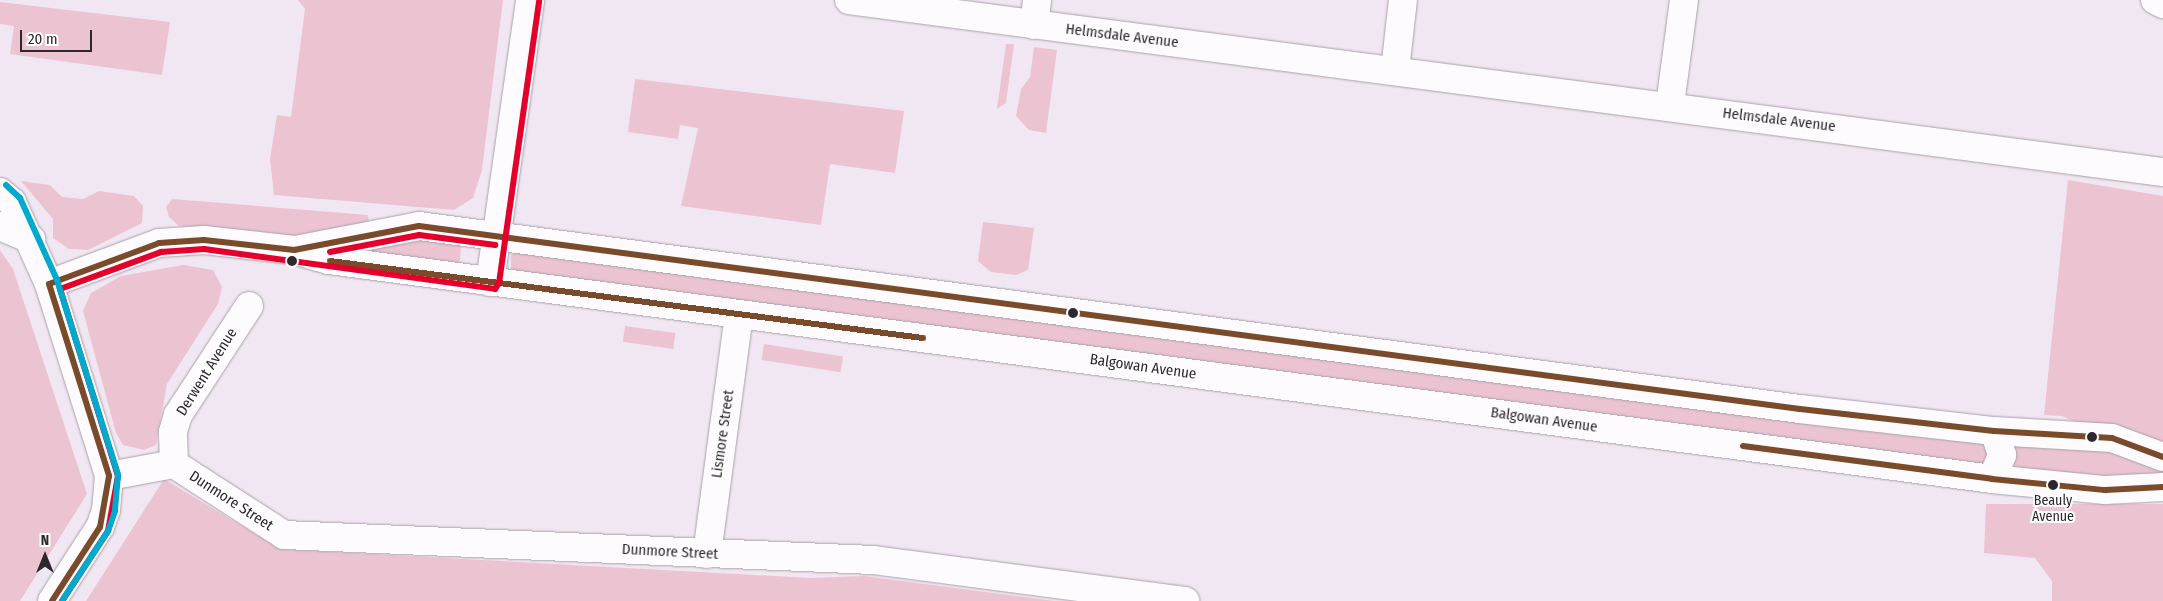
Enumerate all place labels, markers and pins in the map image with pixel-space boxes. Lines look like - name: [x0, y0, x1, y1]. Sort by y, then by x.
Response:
- unlabelled marker: [287, 256, 297, 266]
- unlabelled marker: [1068, 308, 1078, 318]
- unlabelled marker: [2087, 432, 2097, 442]
- marker: Beauly Avenue: [2048, 480, 2058, 490]
- place label: Beauly Avenue: [2032, 493, 2074, 526]

